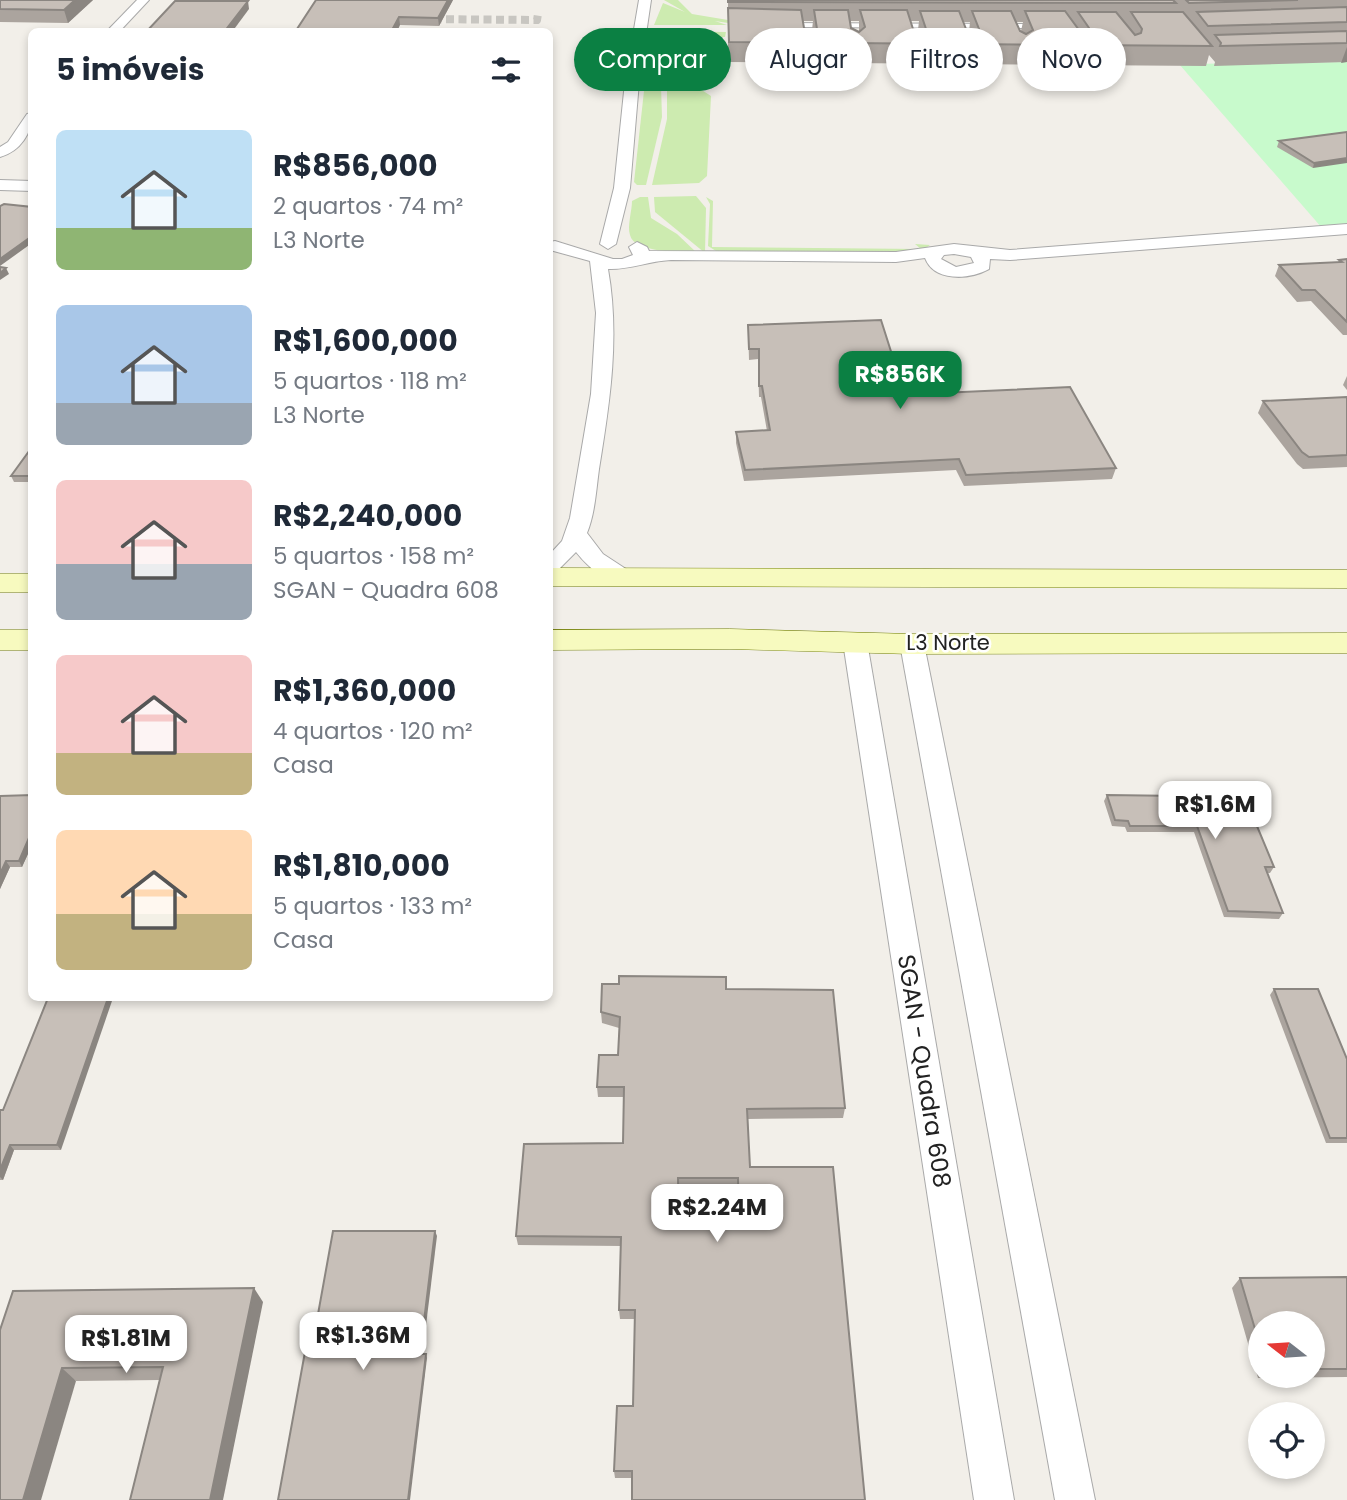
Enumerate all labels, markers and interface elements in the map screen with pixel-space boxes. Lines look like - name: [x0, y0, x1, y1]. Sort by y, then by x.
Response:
- chip: Comprar: [574, 28, 731, 91]
- chip: Alugar: [745, 28, 872, 91]
- chip: Filtros: [886, 28, 1003, 91]
- chip: Novo: [1017, 28, 1126, 91]
- text: 5 imóveis: [56, 48, 204, 91]
- icon: filters: [487, 51, 525, 89]
- text: R$856,000: [273, 144, 438, 187]
- icon: home: [112, 158, 196, 242]
- text: 2 quartos · 74 m²: [273, 190, 463, 222]
- text: L3 Norte: [273, 224, 365, 256]
- text: R$1,600,000: [273, 319, 458, 362]
- icon: home: [112, 333, 196, 417]
- pin: R$856K: [843, 352, 957, 411]
- text: R$856K: [855, 358, 945, 390]
- text: 5 quartos · 118 m²: [273, 365, 467, 397]
- text: L3 Norte: [273, 399, 365, 431]
- text: R$2,240,000: [273, 494, 462, 537]
- icon: home: [112, 508, 196, 592]
- text: 5 quartos · 158 m²: [273, 540, 474, 572]
- text: SGAN - Quadra 608: [273, 574, 499, 606]
- street label: L3 Norte: [906, 628, 990, 657]
- text: R$1,360,000: [273, 669, 456, 712]
- icon: home: [112, 683, 196, 767]
- text: 4 quartos · 120 m²: [273, 715, 473, 747]
- text: Casa: [273, 749, 334, 781]
- pin: R$1.6M: [1158, 782, 1272, 841]
- text: R$1.6M: [1174, 788, 1256, 820]
- text: R$1,810,000: [273, 844, 450, 887]
- icon: home: [112, 858, 196, 942]
- text: 5 quartos · 133 m²: [273, 890, 472, 922]
- text: Casa: [273, 924, 334, 956]
- street label: SGAN - Quadra 608: [890, 952, 959, 1190]
- pin: R$2.24M: [652, 1184, 782, 1244]
- text: R$2.24M: [667, 1191, 767, 1223]
- north arrow: [1248, 1311, 1325, 1388]
- map controls: [1248, 1311, 1325, 1479]
- pin: R$1.36M: [298, 1312, 428, 1372]
- pin: R$1.81M: [61, 1316, 191, 1375]
- text: R$1.36M: [316, 1319, 410, 1351]
- text: R$1.81M: [81, 1322, 171, 1354]
- button: locate: [1248, 1402, 1325, 1479]

